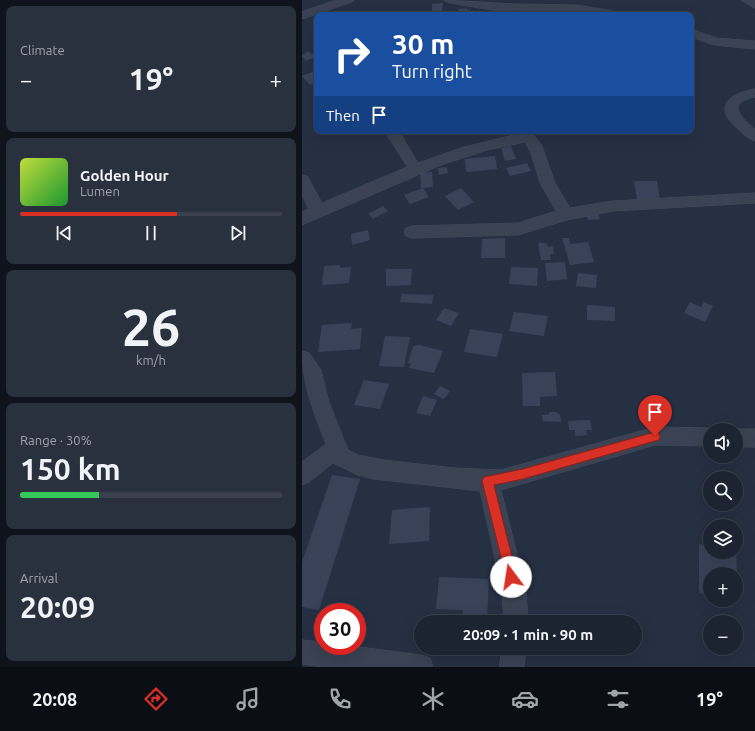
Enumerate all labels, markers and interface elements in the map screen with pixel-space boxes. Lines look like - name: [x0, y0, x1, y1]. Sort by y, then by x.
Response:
- icon: right: [326, 28, 378, 80]
- text: 30 m: [392, 28, 454, 59]
- text: Climate: [20, 43, 65, 57]
- text: Turn right: [392, 61, 472, 81]
- text: 19°: [129, 62, 173, 96]
- text: −: [20, 67, 32, 92]
- text: +: [270, 67, 282, 92]
- icon: arrive: [368, 104, 390, 126]
- text: Then: [326, 107, 360, 124]
- text: Golden Hour: [80, 167, 169, 184]
- text: Lumen: [80, 184, 120, 198]
- icon: previous: [53, 222, 75, 244]
- icon: pause: [140, 222, 162, 244]
- icon: next: [227, 222, 249, 244]
- text: 26: [122, 298, 180, 356]
- text: km/h: [136, 353, 166, 367]
- pin: [638, 395, 672, 436]
- icon: arrive: [644, 401, 666, 423]
- map controls: [703, 423, 743, 655]
- button: sound: [703, 423, 743, 463]
- text: Range · 30%: [20, 433, 92, 447]
- text: 150 km: [20, 452, 121, 486]
- button: search: [703, 471, 743, 511]
- button: layers: [703, 519, 743, 559]
- position arrow: [490, 556, 532, 598]
- button: +: [703, 567, 743, 607]
- text: Arrival: [20, 571, 58, 585]
- text: 20:09: [20, 590, 95, 624]
- speed limit sign: 30: [314, 603, 366, 655]
- button: −: [703, 615, 743, 655]
- text: 20:09 · 1 min · 90 m: [463, 626, 593, 643]
- icon: directions: [142, 685, 170, 713]
- icon: music: [234, 685, 262, 713]
- icon: phone: [326, 685, 354, 713]
- icon: climate: [419, 685, 447, 713]
- icon: car: [511, 685, 539, 713]
- icon: filters: [604, 685, 632, 713]
- text: 20:08: [32, 689, 77, 709]
- text: 19°: [696, 689, 723, 709]

